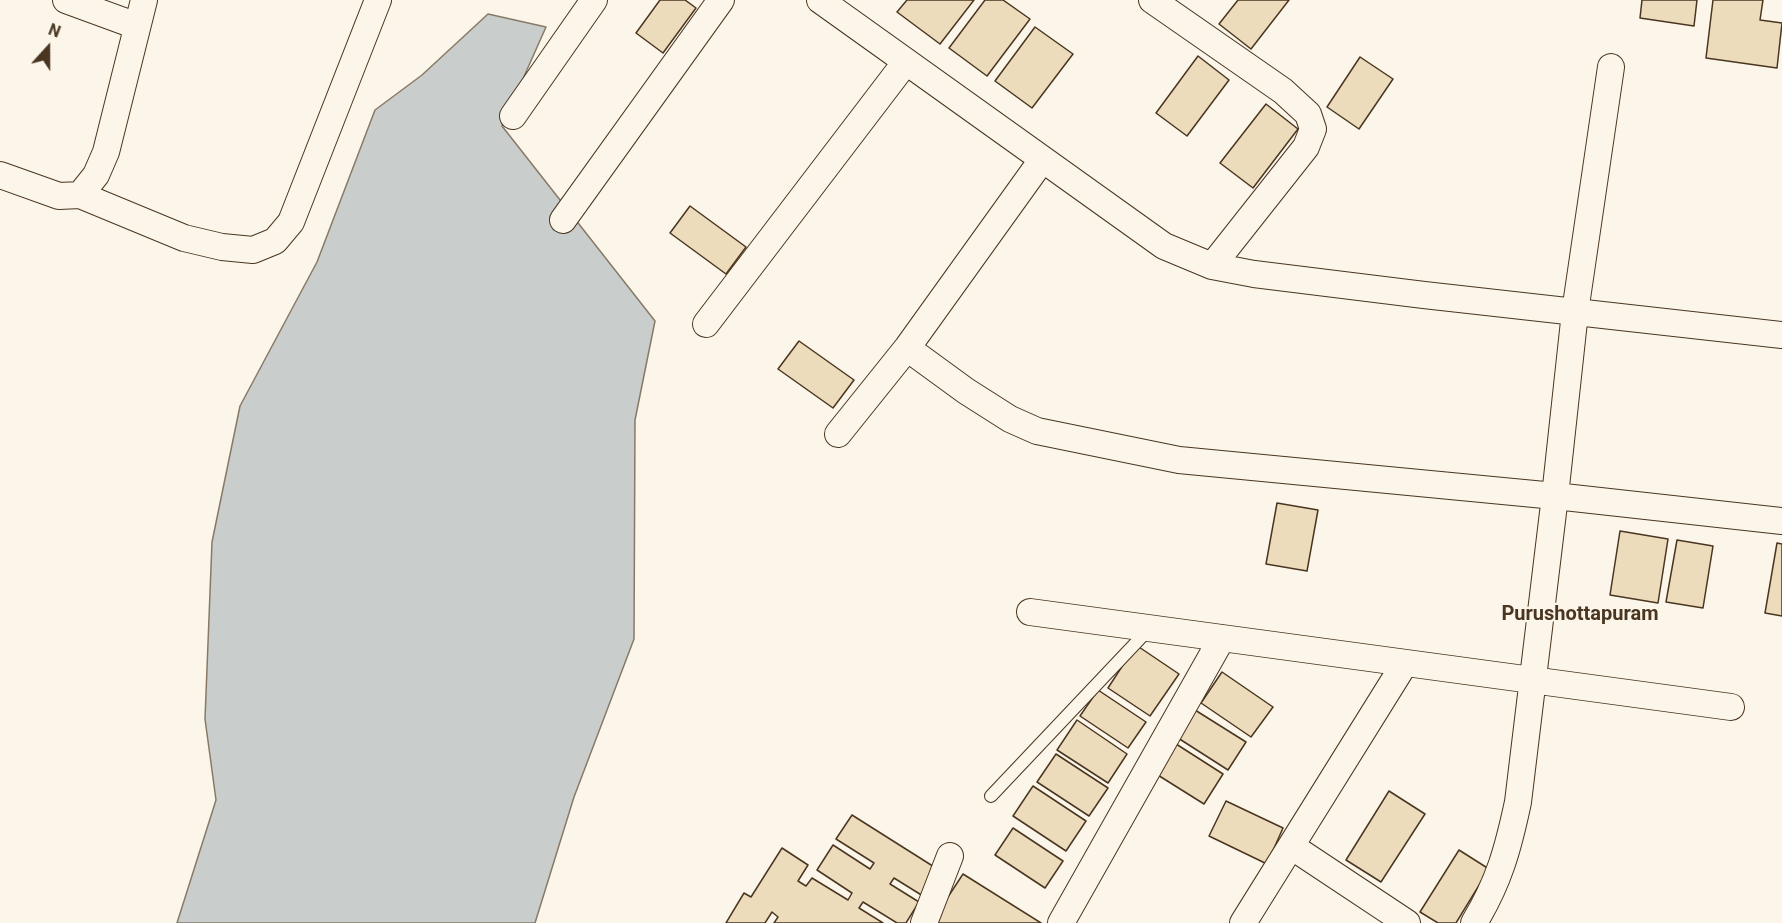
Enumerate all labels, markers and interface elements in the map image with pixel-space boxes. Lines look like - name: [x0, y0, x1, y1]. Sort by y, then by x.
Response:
- north arrow: [18, 18, 78, 78]
- text: N: [46, 20, 63, 42]
- district label: Purushottapuram: [1501, 603, 1659, 627]

